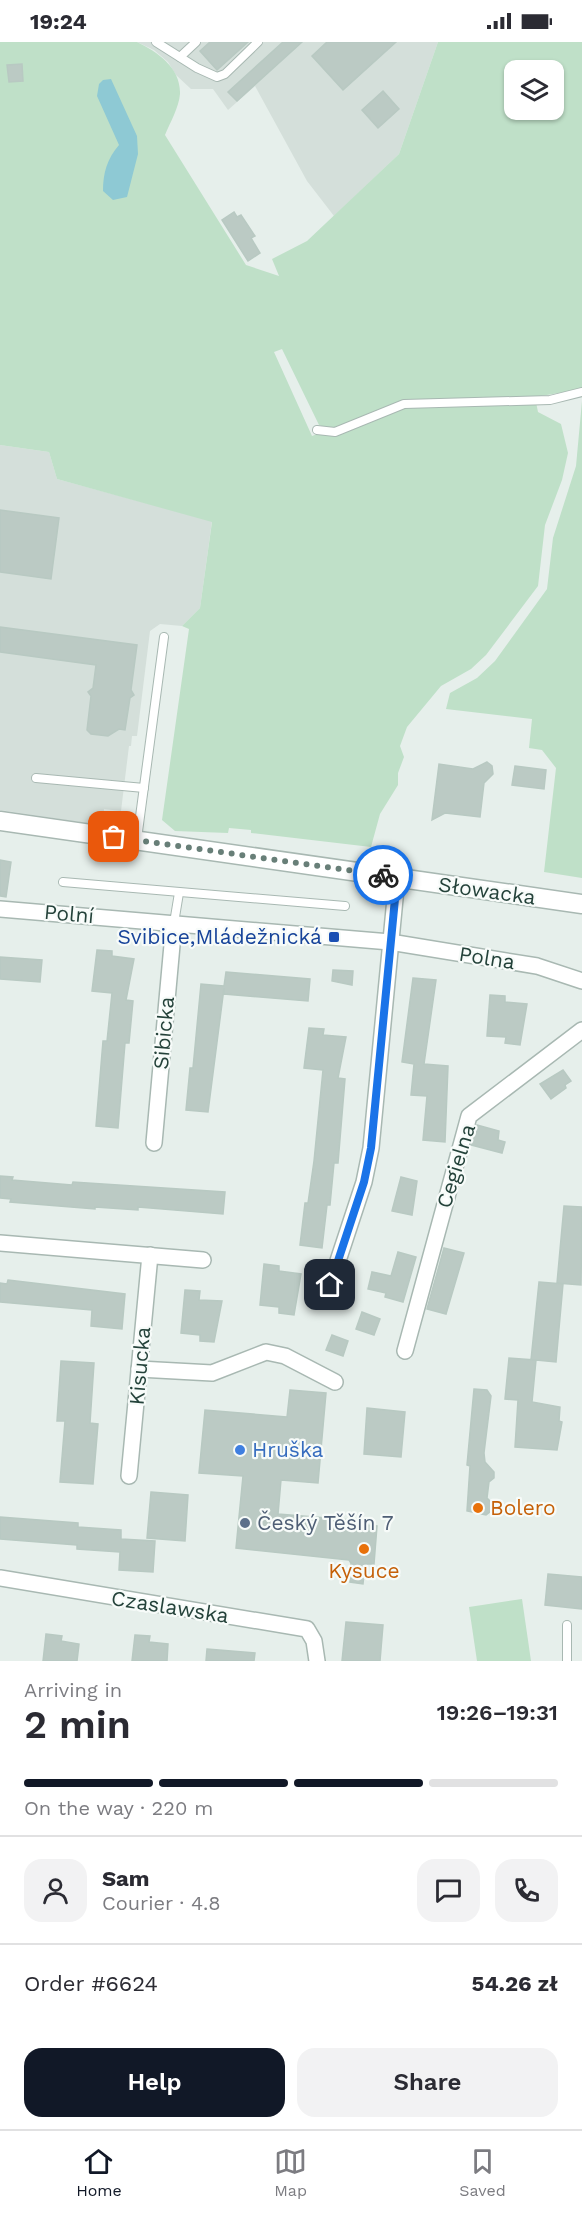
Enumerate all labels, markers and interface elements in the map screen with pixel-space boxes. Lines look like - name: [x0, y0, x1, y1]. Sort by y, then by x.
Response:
- text: 19:24: [30, 9, 87, 34]
- map controls: [504, 60, 564, 120]
- button: layers: [504, 60, 564, 120]
- pin: [88, 811, 139, 862]
- icon: bag: [97, 820, 130, 853]
- courier: [353, 845, 413, 905]
- icon: bike: [367, 859, 400, 892]
- street label: Słowacka: [437, 871, 537, 910]
- street label: Polní: [43, 899, 96, 928]
- place label: Svibice,Mládežnická: [117, 924, 322, 949]
- marker: Svibice,Mládežnická: [327, 930, 341, 944]
- street label: Polna: [457, 941, 517, 974]
- street label: Sibicka: [148, 995, 179, 1070]
- street label: Cegielna: [431, 1121, 480, 1211]
- pin: [304, 1259, 355, 1310]
- icon: home: [313, 1268, 346, 1301]
- street label: Kisucka: [124, 1326, 155, 1406]
- place label: Hruška: [252, 1437, 324, 1462]
- marker: Hruška: [233, 1443, 247, 1457]
- place label: Bolero: [490, 1495, 556, 1520]
- marker: Bolero: [471, 1501, 485, 1515]
- place label: Český Těšín 7: [257, 1510, 394, 1535]
- marker: Český Těšín 7: [238, 1516, 252, 1530]
- marker: Kysuce: [357, 1542, 371, 1556]
- place label: Kysuce: [328, 1558, 400, 1583]
- street label: Czaslawska: [110, 1585, 231, 1628]
- text: Arriving in: [24, 1678, 122, 1702]
- text: 19:26–19:31: [437, 1700, 558, 1725]
- text: 2 min: [24, 1702, 131, 1747]
- text: On the way · 220 m: [24, 1796, 213, 1820]
- button: person: [24, 1859, 87, 1922]
- button: chat: [417, 1859, 480, 1922]
- button: phone: [495, 1859, 558, 1922]
- text: Sam: [102, 1866, 150, 1891]
- text: Courier · 4.8: [102, 1891, 221, 1915]
- text: Order #6624: [24, 1971, 158, 1996]
- text: 54.26 zł: [472, 1971, 558, 1996]
- button: Help: [24, 2048, 285, 2117]
- button: Share: [297, 2048, 558, 2117]
- tab: Home: [76, 2145, 122, 2200]
- tab: Map: [274, 2145, 307, 2200]
- tab: Saved: [459, 2145, 506, 2200]

